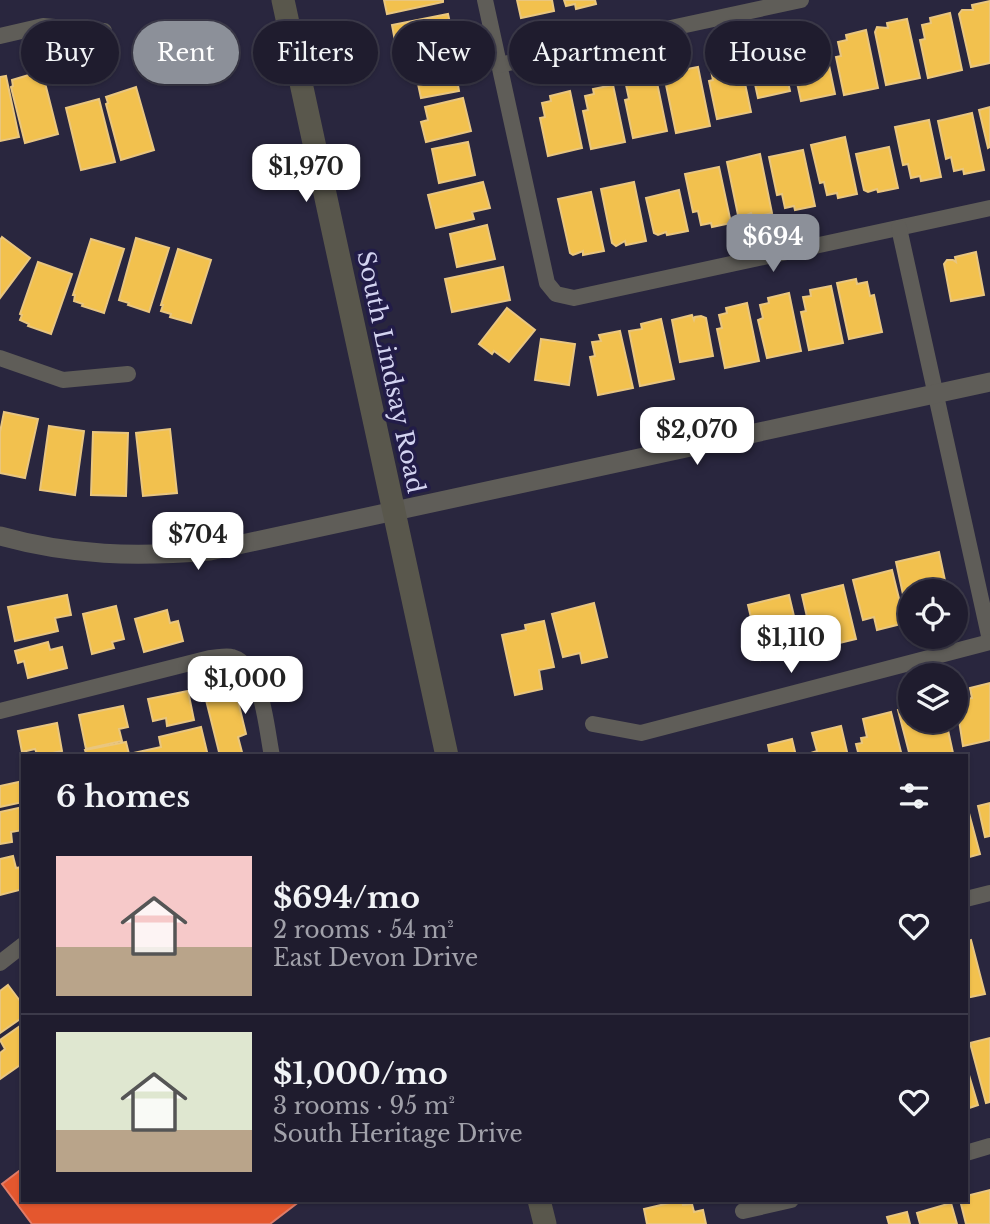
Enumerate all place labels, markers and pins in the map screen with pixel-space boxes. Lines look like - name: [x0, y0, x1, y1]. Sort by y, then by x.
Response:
- pin: $1,970: [249, 144, 363, 204]
- pin: $694: [732, 215, 814, 274]
- pin: $2,070: [640, 407, 754, 467]
- pin: $704: [157, 512, 239, 572]
- pin: $1,110: [734, 616, 848, 675]
- pin: $1,000: [188, 656, 302, 716]

